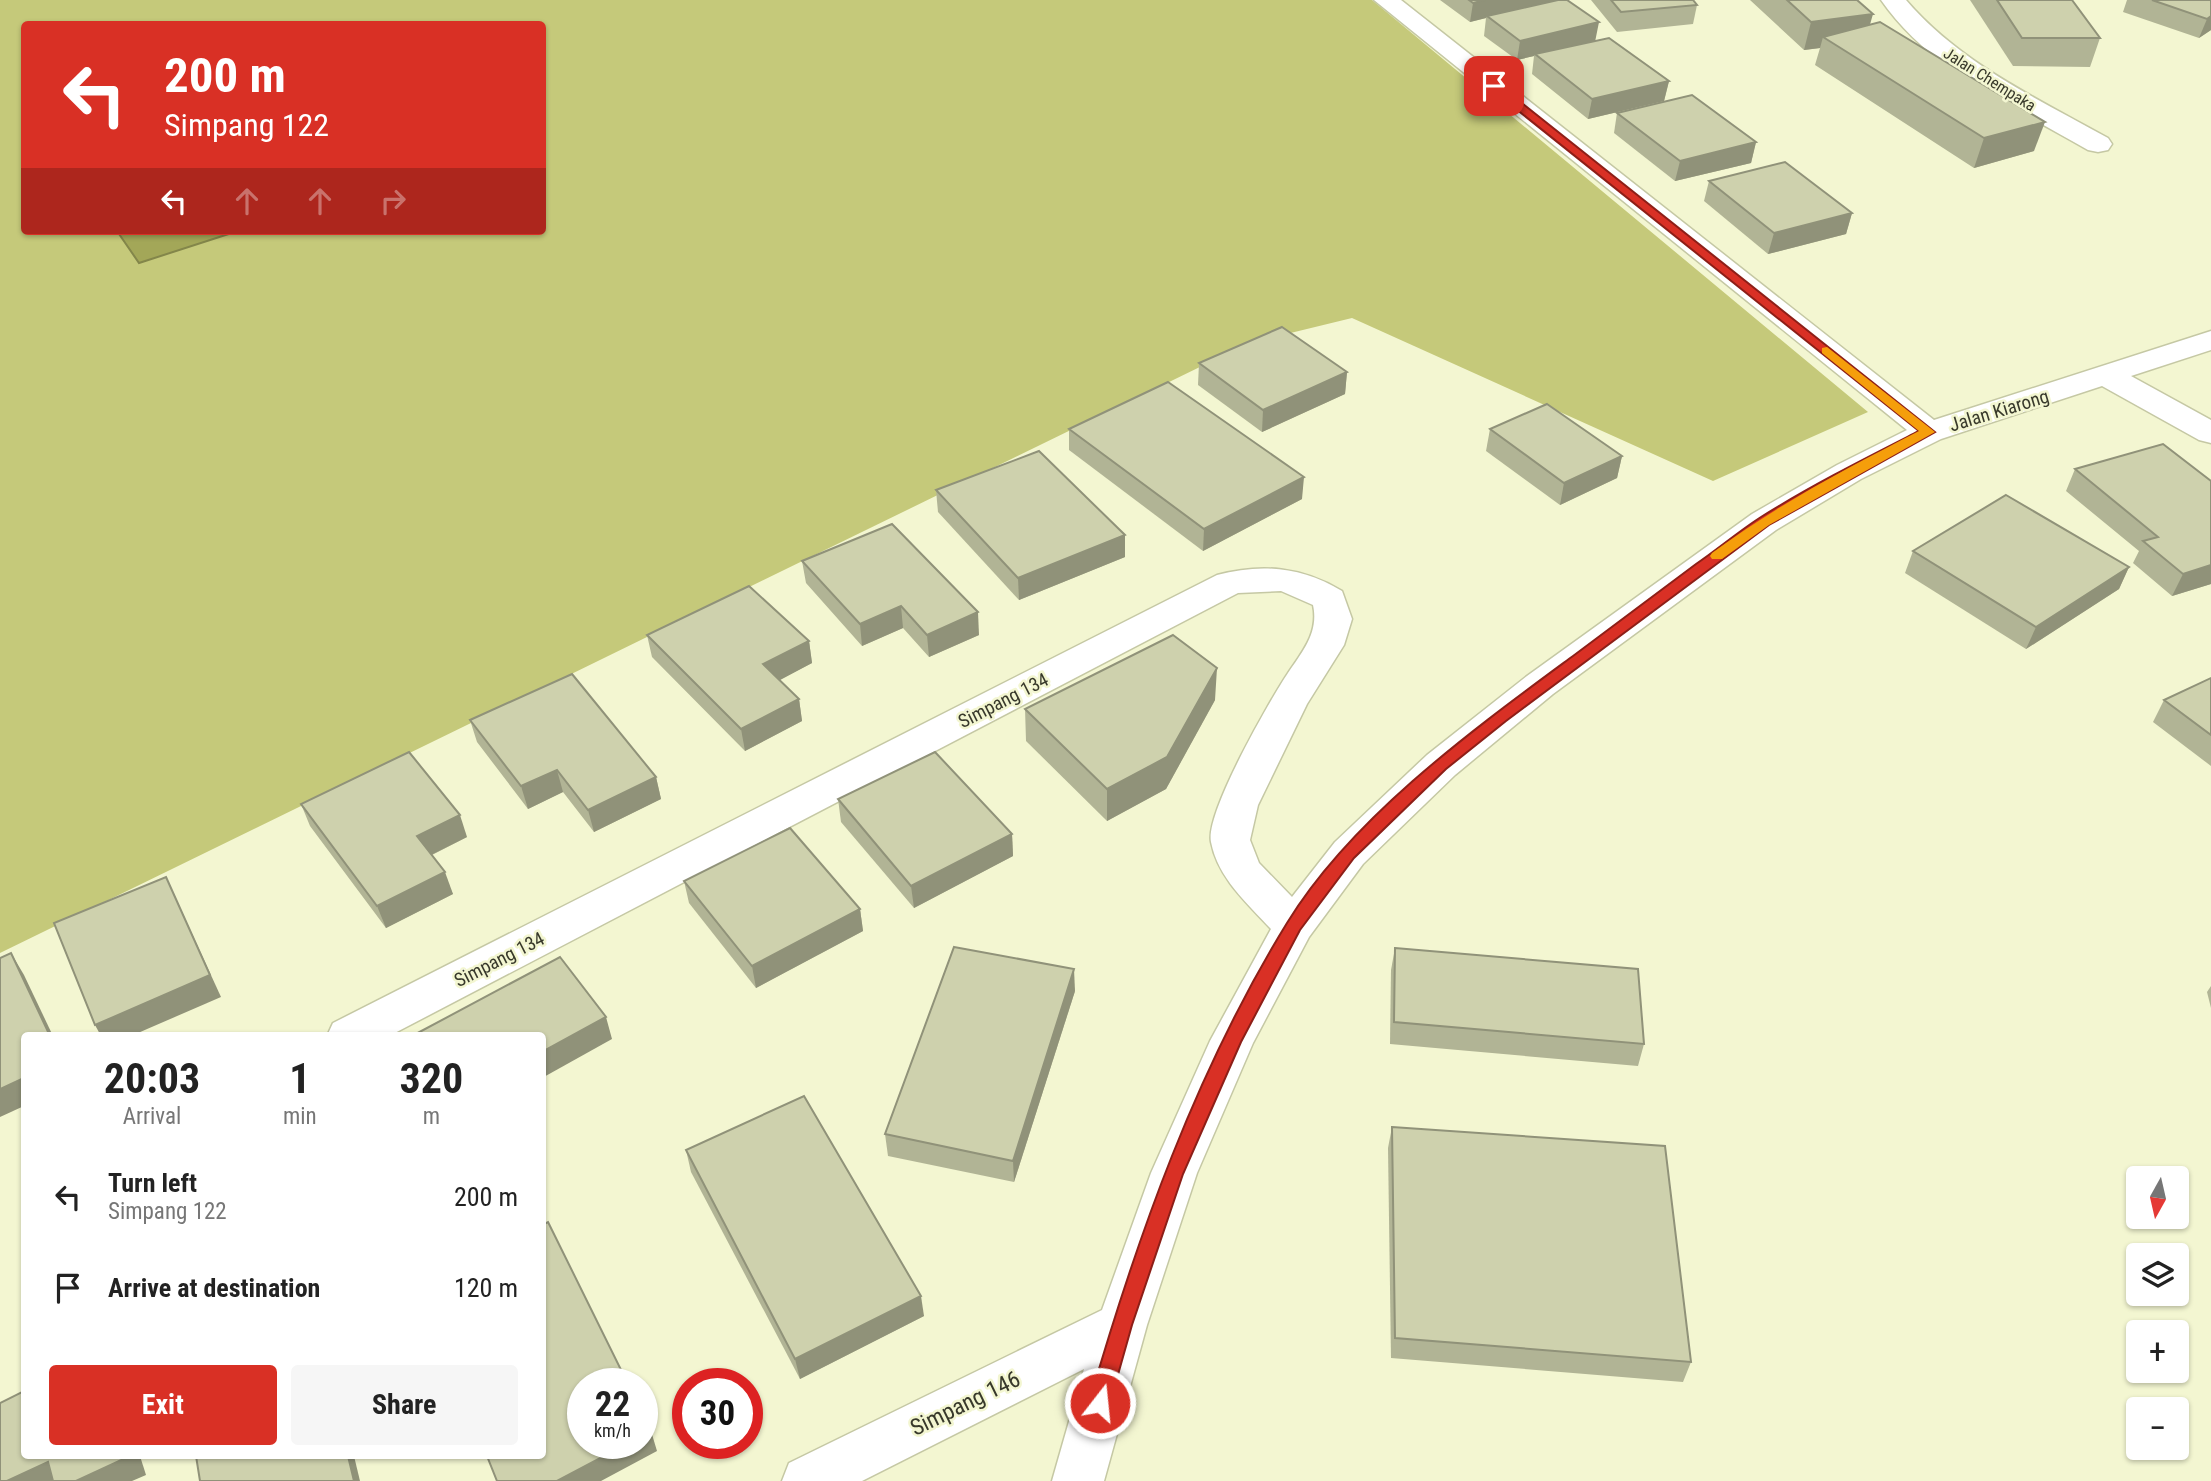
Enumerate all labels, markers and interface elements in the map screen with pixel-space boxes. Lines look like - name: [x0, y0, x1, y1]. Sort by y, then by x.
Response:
- street label: Jalan Chempaka: [1940, 44, 2039, 115]
- text: 200 m: [164, 47, 286, 104]
- icon: left: [49, 49, 140, 140]
- pin: [1464, 56, 1524, 116]
- icon: arrive: [1475, 67, 1513, 105]
- text: Simpang 122: [164, 106, 329, 144]
- icon: left: [155, 182, 193, 220]
- icon: ahead: [228, 182, 266, 220]
- icon: ahead: [301, 182, 339, 220]
- icon: right: [374, 182, 412, 220]
- street label: Jalan Kiarong: [1947, 384, 2052, 437]
- street label: Simpang 134: [954, 668, 1052, 733]
- street label: Simpang 134: [450, 927, 548, 992]
- text: 20:03: [104, 1054, 200, 1103]
- text: 1: [289, 1054, 310, 1103]
- text: 320: [399, 1054, 463, 1103]
- text: Arrival: [123, 1103, 181, 1130]
- text: min: [283, 1103, 317, 1130]
- text: m: [423, 1103, 440, 1130]
- north arrow: [2126, 1166, 2189, 1228]
- map controls: [2126, 1166, 2189, 1460]
- text: Turn left: [108, 1168, 197, 1198]
- icon: left: [49, 1178, 87, 1216]
- text: 200 m: [454, 1182, 518, 1212]
- text: Simpang 122: [108, 1198, 227, 1225]
- button: layers: [2126, 1243, 2189, 1306]
- icon: arrive: [49, 1269, 87, 1307]
- text: Arrive at destination: [108, 1273, 320, 1303]
- text: 120 m: [454, 1273, 518, 1303]
- button: +: [2126, 1320, 2189, 1383]
- button: Exit: [49, 1365, 277, 1445]
- button: Share: [291, 1365, 518, 1445]
- street label: Simpang 146: [906, 1365, 1024, 1442]
- position arrow: [1063, 1366, 1137, 1440]
- speed limit sign: 30: [672, 1368, 763, 1459]
- text: 22: [595, 1384, 630, 1425]
- button: −: [2126, 1397, 2189, 1460]
- text: km/h: [594, 1420, 631, 1441]

